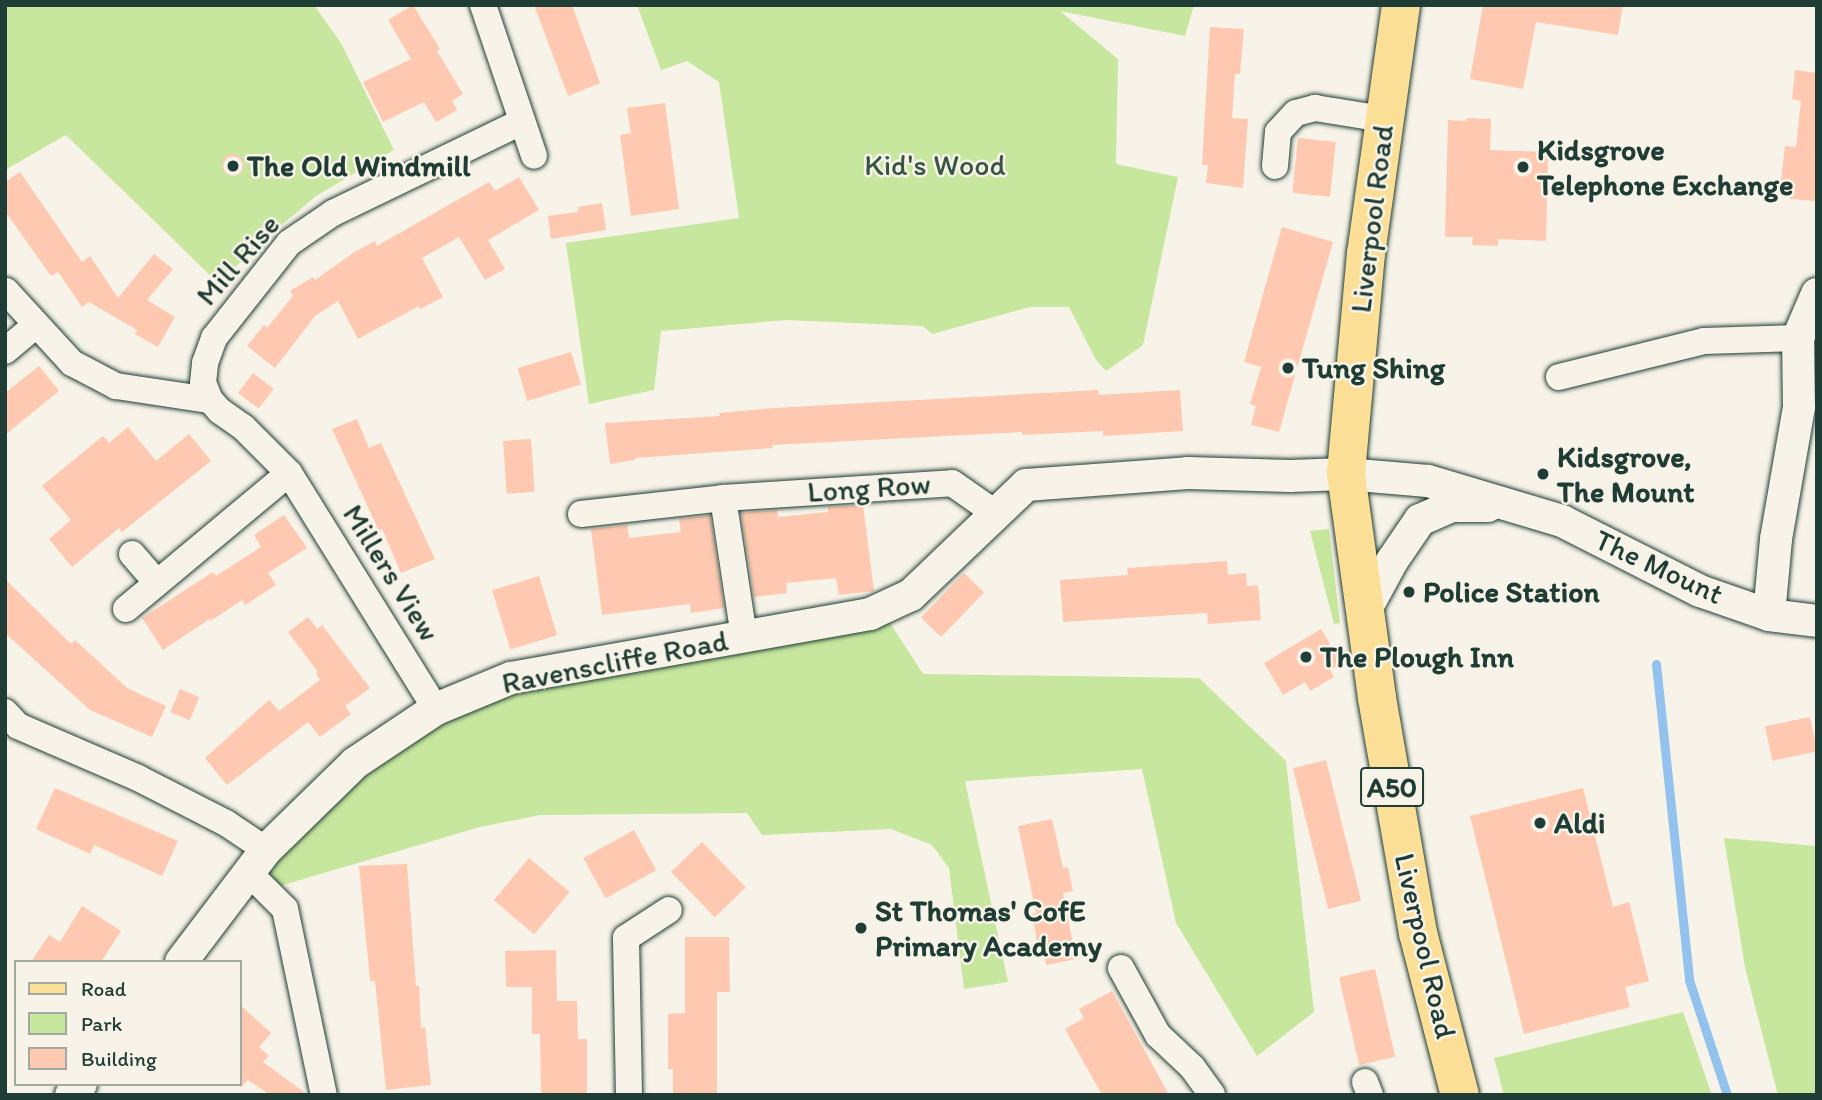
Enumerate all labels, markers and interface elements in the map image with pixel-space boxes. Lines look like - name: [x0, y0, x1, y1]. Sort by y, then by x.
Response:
- street label: Liverpool Road: [1343, 123, 1401, 315]
- place label: Kidsgrove Telephone Exchange: [1537, 132, 1795, 202]
- park label: Kid's Wood: [865, 147, 1005, 183]
- place label: The Old Windmill: [247, 148, 470, 184]
- marker: The Old Windmill: [225, 158, 241, 174]
- marker: Kidsgrove Telephone Exchange: [1515, 159, 1531, 175]
- street label: Mill Rise: [189, 207, 287, 313]
- place label: Tung Shing: [1302, 350, 1444, 386]
- marker: Tung Shing: [1280, 360, 1296, 376]
- place label: Kidsgrove, The Mount: [1557, 439, 1695, 510]
- street label: Long Row: [806, 466, 932, 510]
- marker: Kidsgrove, The Mount: [1535, 466, 1551, 482]
- street label: Millers View: [335, 498, 447, 648]
- street label: The Mount: [1589, 522, 1729, 612]
- place label: Police Station: [1423, 574, 1601, 610]
- marker: Police Station: [1401, 584, 1417, 600]
- street label: Ravenscliffe Road: [499, 622, 731, 702]
- place label: The Plough Inn: [1320, 639, 1513, 675]
- marker: The Plough Inn: [1298, 649, 1314, 665]
- road number: A50: [1359, 762, 1425, 812]
- place label: Aldi: [1554, 805, 1605, 841]
- marker: Aldi: [1532, 815, 1548, 831]
- street label: Liverpool Road: [1386, 850, 1464, 1042]
- place label: St Thomas' CofE Primary Academy: [875, 893, 1102, 964]
- marker: St Thomas' CofE Primary Academy: [853, 920, 869, 936]
- legend: [14, 960, 242, 1086]
- text: Road: [81, 976, 126, 1001]
- text: Park: [81, 1011, 122, 1036]
- text: Building: [81, 1046, 157, 1071]

